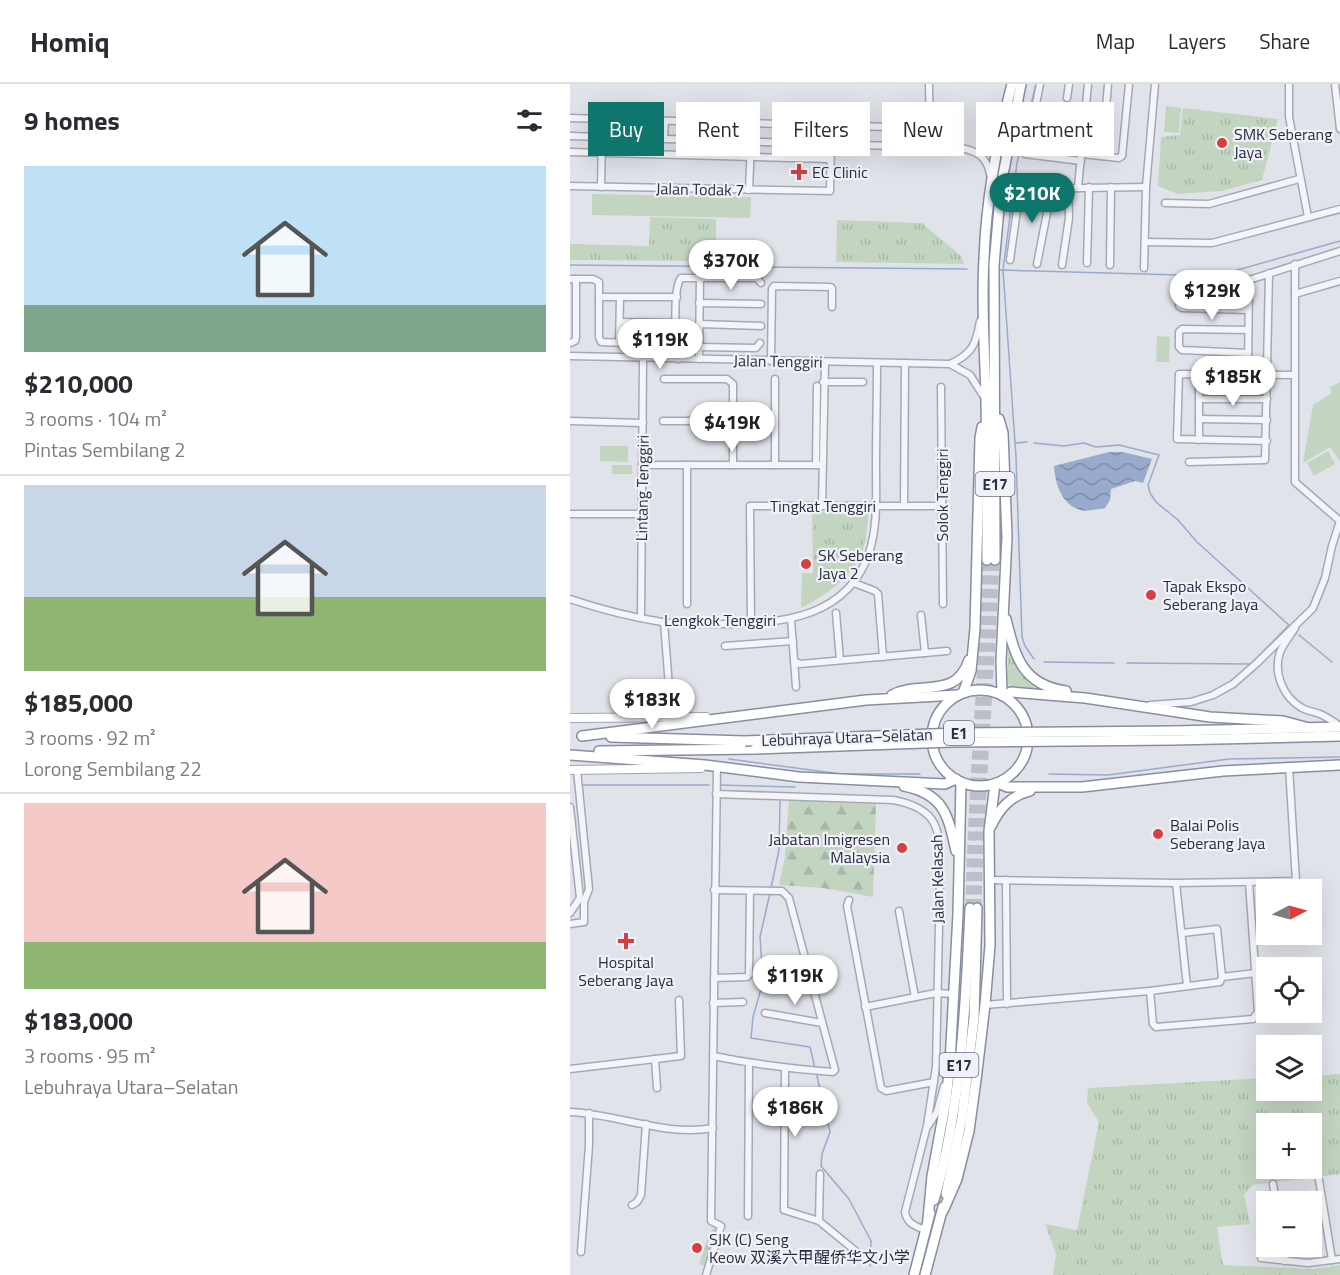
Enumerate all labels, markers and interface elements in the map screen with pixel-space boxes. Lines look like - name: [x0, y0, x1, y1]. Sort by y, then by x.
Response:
- text: Homiq: [30, 20, 110, 63]
- text: Map: [1096, 25, 1135, 57]
- text: Layers: [1168, 25, 1226, 57]
- text: Share: [1259, 25, 1310, 57]
- text: 9 homes: [24, 101, 120, 140]
- chip: Buy: [588, 102, 664, 156]
- chip: Rent: [676, 102, 760, 156]
- chip: Filters: [772, 102, 870, 156]
- chip: New: [882, 102, 964, 156]
- chip: Apartment: [976, 102, 1114, 156]
- icon: filters: [513, 104, 546, 137]
- place label: SMK Seberang Jaya: [1234, 122, 1332, 164]
- marker: SMK Seberang Jaya: [1215, 136, 1229, 150]
- place label: EC Clinic: [812, 160, 868, 184]
- marker: EC Clinic: [790, 163, 808, 181]
- pin: $210K: [990, 173, 1074, 224]
- street label: Jalan Todak 7: [656, 176, 744, 202]
- text: $210K: [1004, 177, 1060, 208]
- icon: home: [231, 205, 339, 313]
- pin: $370K: [689, 240, 773, 291]
- text: $370K: [703, 244, 759, 275]
- pin: $129K: [1170, 270, 1254, 321]
- text: $129K: [1184, 274, 1240, 305]
- pin: $119K: [618, 319, 702, 370]
- text: $119K: [632, 323, 688, 354]
- street label: Jalan Tenggiri: [733, 348, 823, 374]
- pin: $185K: [1191, 356, 1275, 407]
- text: $185K: [1205, 360, 1261, 391]
- text: $210,000: [24, 364, 133, 403]
- pin: $419K: [690, 402, 774, 453]
- text: 3 rooms · 104 m²: [24, 403, 167, 434]
- text: $419K: [704, 406, 760, 437]
- text: Pintas Sembilang 2: [24, 434, 185, 465]
- street label: Lintang Tenggiri: [629, 435, 655, 541]
- street label: Solok Tenggiri: [930, 448, 954, 542]
- road number: E17: [976, 472, 1014, 496]
- street label: Tingkat Tenggiri: [770, 494, 876, 518]
- icon: home: [231, 524, 339, 632]
- place label: SK Seberang Jaya 2: [818, 543, 903, 585]
- marker: SK Seberang Jaya 2: [799, 557, 813, 571]
- place label: Tapak Ekspo Seberang Jaya: [1163, 574, 1258, 616]
- marker: Tapak Ekspo Seberang Jaya: [1144, 588, 1158, 602]
- street label: Lengkok Tenggiri: [664, 608, 776, 632]
- pin: $183K: [610, 679, 694, 730]
- text: $185,000: [24, 683, 133, 722]
- text: $183K: [624, 683, 680, 714]
- road number: E1: [944, 721, 974, 745]
- text: 3 rooms · 92 m²: [24, 722, 156, 753]
- street label: Lebuhraya Utara–Selatan: [761, 722, 933, 752]
- text: Lorong Sembilang 22: [24, 753, 202, 784]
- place label: Balai Polis Seberang Jaya: [1170, 813, 1265, 855]
- place label: Jabatan Imigresen Malaysia: [769, 827, 890, 869]
- marker: Balai Polis Seberang Jaya: [1151, 827, 1165, 841]
- street label: Jalan Kelasah: [924, 834, 950, 924]
- marker: Jabatan Imigresen Malaysia: [895, 841, 909, 855]
- icon: home: [231, 842, 339, 950]
- north arrow: [1256, 879, 1322, 945]
- map controls: [1256, 879, 1322, 1257]
- marker: Hospital Seberang Jaya: [617, 932, 635, 950]
- place label: Hospital Seberang Jaya: [578, 950, 674, 992]
- pin: $119K: [753, 955, 837, 1006]
- button: locate: [1256, 957, 1322, 1023]
- text: $119K: [767, 959, 823, 990]
- text: $183,000: [24, 1001, 133, 1040]
- button: layers: [1256, 1035, 1322, 1101]
- text: 3 rooms · 95 m²: [24, 1040, 156, 1071]
- road number: E17: [940, 1053, 978, 1077]
- text: Lebuhraya Utara–Selatan: [24, 1071, 239, 1102]
- pin: $186K: [753, 1087, 837, 1138]
- text: $186K: [767, 1091, 823, 1122]
- button: +: [1256, 1113, 1322, 1179]
- button: −: [1256, 1191, 1322, 1257]
- place label: SJK (C) Seng Keow 双溪六甲醒侨华文小学: [709, 1227, 910, 1269]
- marker: SJK (C) Seng Keow 双溪六甲醒侨华文小学: [690, 1241, 704, 1255]

